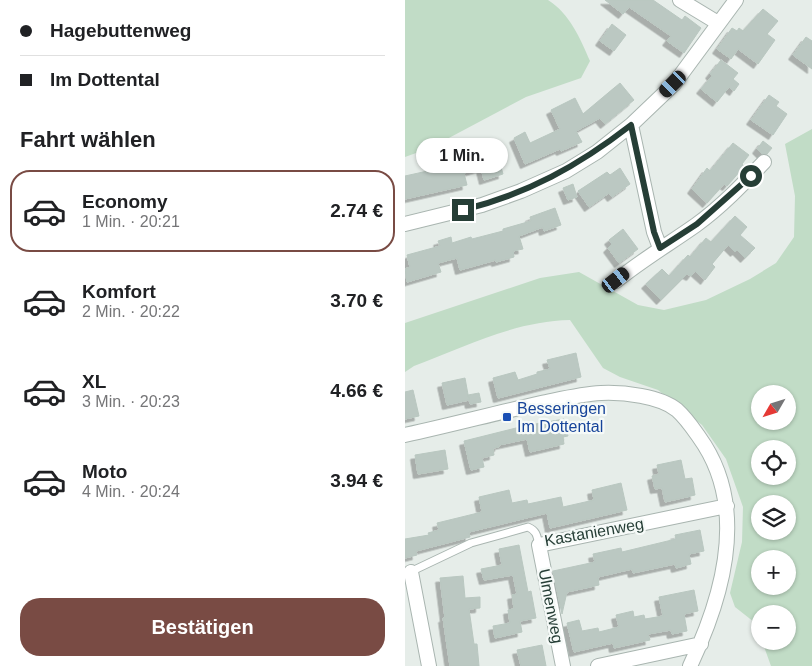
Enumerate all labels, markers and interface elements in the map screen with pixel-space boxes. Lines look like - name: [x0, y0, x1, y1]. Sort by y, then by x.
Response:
- text: Hagebuttenweg: [50, 20, 191, 41]
- car: [657, 68, 688, 100]
- text: Im Dottental: [50, 69, 160, 90]
- text: Fahrt wählen: [20, 127, 156, 152]
- callout: 1 Min.: [417, 138, 509, 172]
- text: 1 Min.: [439, 147, 485, 164]
- route start: [740, 165, 762, 187]
- icon: car: [22, 189, 67, 234]
- text: Economy: [82, 191, 168, 212]
- route end: [452, 199, 474, 221]
- text: 2.74 €: [330, 200, 383, 221]
- text: 1 Min. · 20:21: [82, 213, 180, 230]
- car: [599, 265, 632, 295]
- icon: car: [22, 279, 67, 324]
- text: Komfort: [82, 281, 156, 302]
- text: 3.70 €: [330, 290, 383, 311]
- text: 2 Min. · 20:22: [82, 303, 180, 320]
- icon: car: [22, 369, 67, 414]
- text: XL: [82, 371, 106, 392]
- text: 4.66 €: [330, 380, 383, 401]
- north arrow: [751, 385, 796, 430]
- map controls: [751, 385, 796, 650]
- text: 3 Min. · 20:23: [82, 393, 180, 410]
- place label: Besseringen Im Dottental: [517, 400, 606, 435]
- marker: Besseringen Im Dottental: [501, 411, 513, 423]
- button: locate: [751, 440, 796, 485]
- icon: car: [22, 459, 67, 504]
- text: Moto: [82, 461, 127, 482]
- text: 3.94 €: [330, 470, 383, 491]
- text: 4 Min. · 20:24: [82, 483, 180, 500]
- button: layers: [751, 495, 796, 540]
- street label: Kastanienweg: [543, 515, 645, 549]
- button: +: [751, 550, 796, 595]
- street label: Ulmenweg: [535, 567, 567, 645]
- button: Bestätigen: [20, 598, 385, 656]
- button: −: [751, 605, 796, 650]

